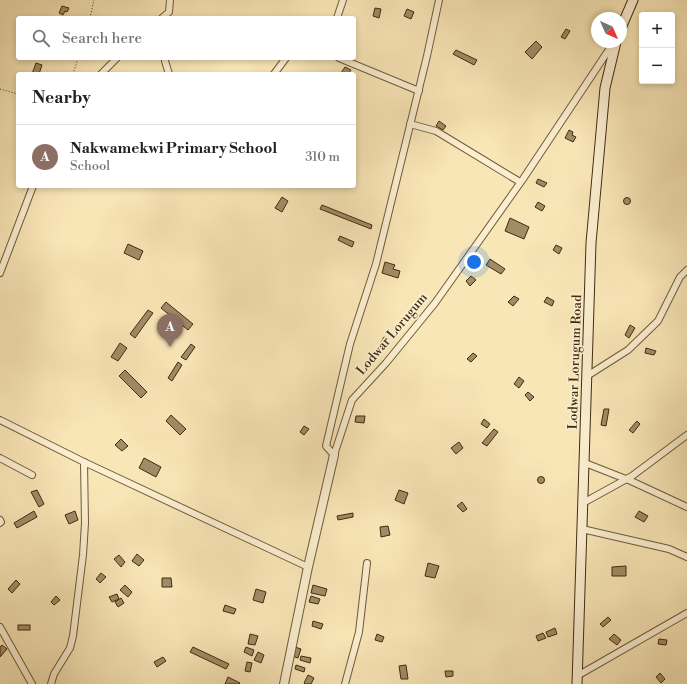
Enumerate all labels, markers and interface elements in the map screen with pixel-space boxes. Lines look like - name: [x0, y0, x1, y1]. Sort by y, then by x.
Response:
- north arrow: [591, 12, 627, 48]
- map controls: [639, 12, 675, 84]
- button: +: [639, 12, 675, 48]
- search box: [16, 16, 356, 60]
- icon: search: [30, 27, 52, 49]
- text: Search here: [62, 29, 142, 48]
- button: −: [639, 48, 675, 84]
- text: Nearby: [32, 87, 91, 109]
- text: Nakwamekwi Primary School: [70, 139, 277, 158]
- text: A: [40, 149, 50, 165]
- text: 310 m: [305, 149, 340, 165]
- text: School: [70, 158, 110, 174]
- your location: [464, 252, 484, 272]
- street label: Lodwar Lorugum: [353, 289, 431, 378]
- street label: Lodwar Lorugum Road: [565, 294, 585, 430]
- pin: A: [157, 314, 183, 347]

